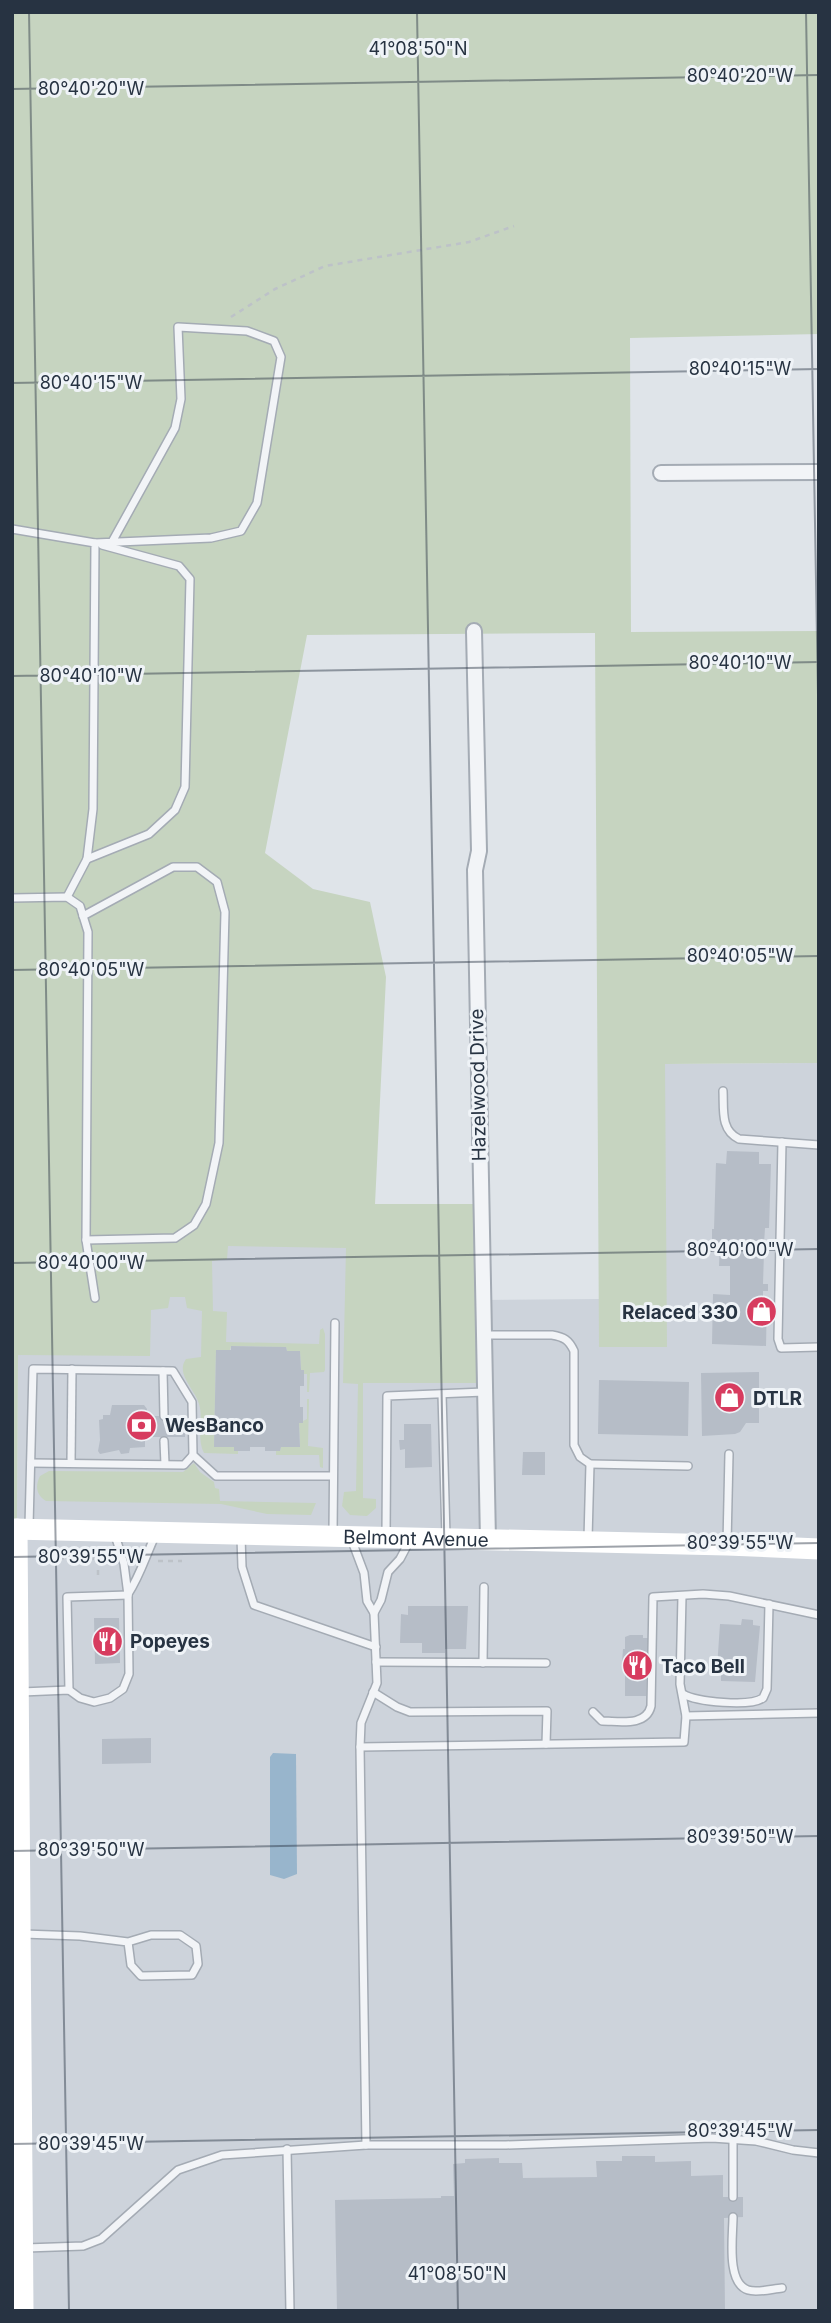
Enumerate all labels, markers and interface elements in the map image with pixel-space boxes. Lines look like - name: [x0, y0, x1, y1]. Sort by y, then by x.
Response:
- text: 41°08'50"N: [369, 38, 467, 59]
- text: 80°40'20"W: [687, 65, 794, 86]
- text: 80°40'20"W: [38, 78, 145, 99]
- text: 80°40'15"W: [689, 358, 792, 379]
- text: 80°40'15"W: [40, 372, 143, 393]
- text: 80°40'10"W: [688, 652, 792, 673]
- text: 80°40'10"W: [39, 665, 143, 686]
- text: 80°40'05"W: [687, 945, 794, 966]
- text: 80°40'05"W: [38, 959, 145, 980]
- street label: Hazelwood Drive: [465, 1008, 491, 1162]
- text: 80°40'00"W: [686, 1239, 794, 1260]
- text: 80°40'00"W: [37, 1252, 145, 1273]
- shop icon: Relaced 330: [744, 1295, 778, 1329]
- place label: Relaced 330: [622, 1301, 738, 1324]
- shop icon: DTLR: [713, 1381, 747, 1415]
- place label: DTLR: [753, 1387, 803, 1410]
- bank icon: WesBanco: [125, 1408, 159, 1442]
- place label: WesBanco: [165, 1414, 264, 1437]
- street label: Belmont Avenue: [343, 1525, 489, 1551]
- text: 80°39'55"W: [687, 1532, 793, 1553]
- text: 80°39'55"W: [38, 1546, 144, 1567]
- restaurant icon: Popeyes: [90, 1624, 124, 1658]
- place label: Popeyes: [130, 1630, 210, 1653]
- restaurant icon: Taco Bell: [621, 1649, 655, 1683]
- place label: Taco Bell: [661, 1655, 745, 1678]
- text: 80°39'50"W: [687, 1826, 794, 1847]
- text: 80°39'50"W: [38, 1839, 145, 1860]
- text: 80°39'45"W: [687, 2120, 793, 2141]
- text: 80°39'45"W: [38, 2133, 144, 2154]
- text: 41°08'50"N: [408, 2263, 506, 2284]

